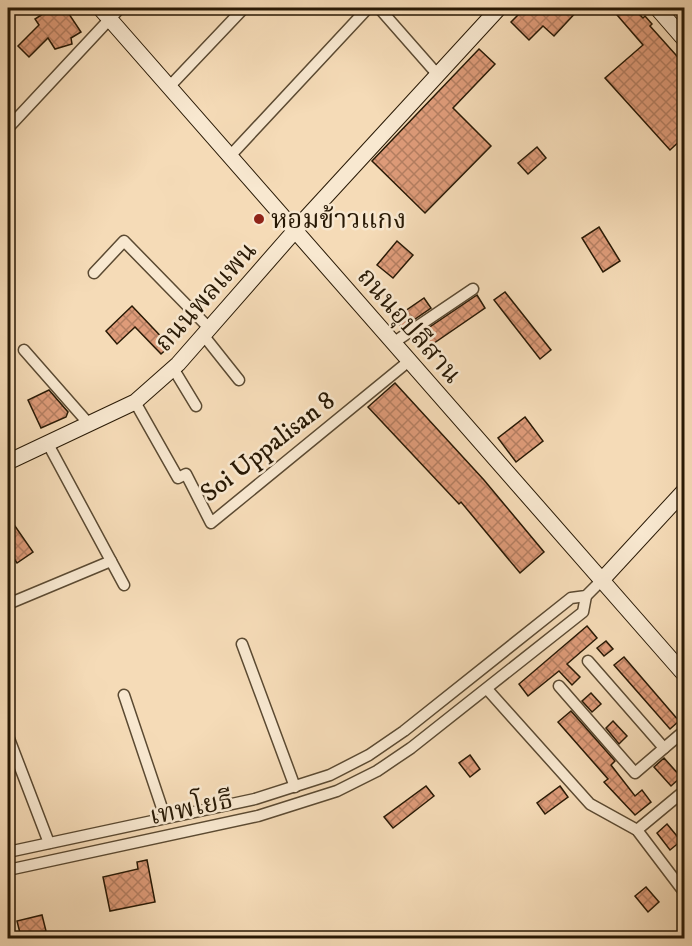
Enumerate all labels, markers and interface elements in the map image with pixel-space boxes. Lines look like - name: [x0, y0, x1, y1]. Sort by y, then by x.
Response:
- place label: หอมข้าวแกง: [271, 204, 406, 237]
- marker: หอมข้าวแกง: [252, 212, 266, 226]
- street label: ถนนพลแพน: [148, 235, 264, 359]
- street label: ถนนอุปลีสาน: [349, 261, 468, 391]
- street label: Soi Uppalisan 8: [194, 384, 342, 510]
- street label: เทพโยธี: [146, 781, 236, 833]

